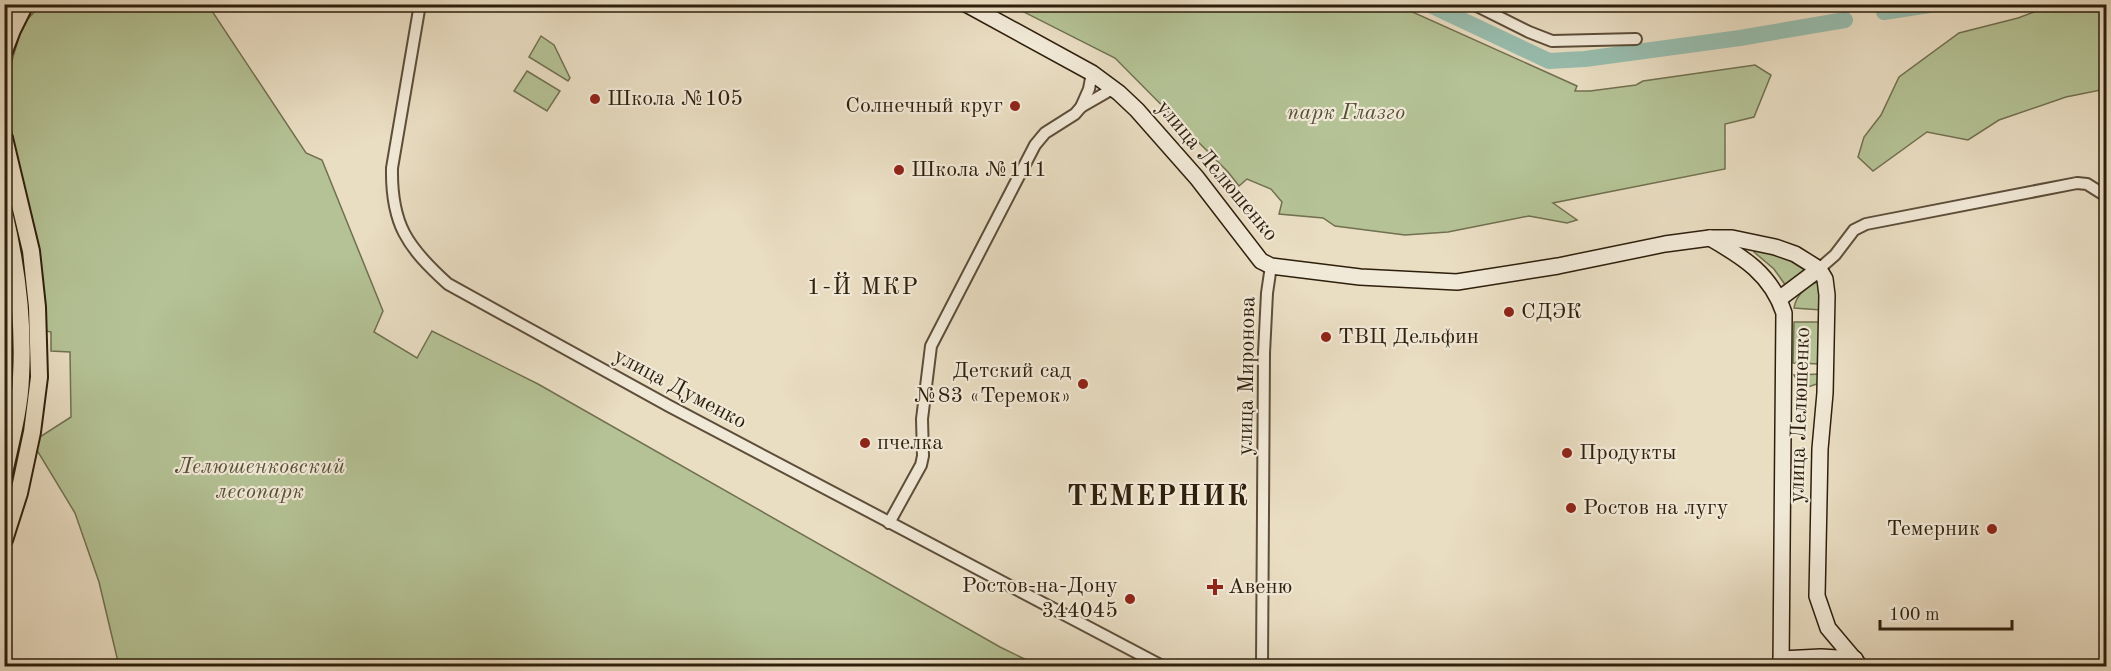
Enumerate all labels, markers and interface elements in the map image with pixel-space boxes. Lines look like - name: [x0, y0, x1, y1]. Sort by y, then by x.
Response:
- place label: Школа №105: [607, 88, 743, 110]
- marker: Школа №105: [588, 92, 602, 106]
- place label: Солнечный круг: [845, 95, 1003, 117]
- street label: улица Лелюшенко: [1152, 96, 1282, 246]
- marker: Солнечный круг: [1008, 99, 1022, 113]
- park label: парк Глазго: [1287, 102, 1405, 124]
- place label: Школа №111: [911, 159, 1047, 181]
- marker: Школа №111: [892, 163, 906, 177]
- district label: 1-Й МКР: [807, 271, 919, 300]
- street label: улица Миронова: [1235, 296, 1259, 456]
- place label: СДЭК: [1521, 301, 1582, 323]
- marker: СДЭК: [1502, 305, 1516, 319]
- place label: ТВЦ Дельфин: [1338, 326, 1479, 348]
- street label: улица Лелюшенко: [1786, 327, 1814, 503]
- marker: ТВЦ Дельфин: [1319, 330, 1333, 344]
- street label: улица Думенко: [610, 345, 750, 433]
- place label: Детский сад №83 «Теремок»: [914, 360, 1071, 407]
- marker: Детский сад №83 «Теремок»: [1076, 377, 1090, 391]
- place label: пчелка: [877, 432, 943, 454]
- marker: пчелка: [858, 436, 872, 450]
- place label: Продукты: [1579, 442, 1676, 464]
- marker: Продукты: [1560, 446, 1574, 460]
- park label: Лелюшенковский лесопарк: [175, 456, 346, 503]
- district label: ТЕМЕРНИК: [1067, 483, 1249, 512]
- place label: Ростов на лугу: [1583, 497, 1729, 519]
- marker: Ростов на лугу: [1564, 501, 1578, 515]
- place label: Темерник: [1887, 518, 1980, 540]
- marker: Темерник: [1985, 522, 1999, 536]
- place label: Ростов-на-Дону 344045: [962, 575, 1118, 622]
- place label: Авеню: [1228, 576, 1292, 598]
- marker: Авеню: [1206, 578, 1224, 596]
- marker: Ростов-на-Дону 344045: [1123, 592, 1137, 606]
- scale bar: [1880, 593, 2012, 631]
- text: 100 m: [1889, 606, 1940, 624]

